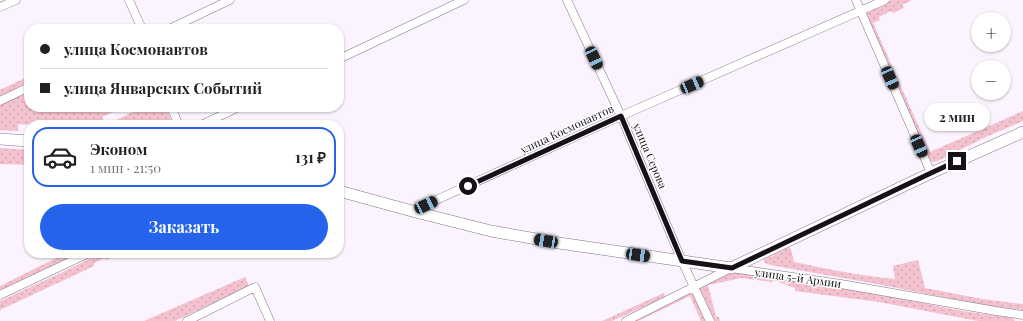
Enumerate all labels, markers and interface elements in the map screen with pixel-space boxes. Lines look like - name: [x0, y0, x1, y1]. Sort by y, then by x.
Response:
- map controls: [971, 12, 1011, 100]
- button: +: [971, 12, 1011, 52]
- text: улица Космонавтов: [64, 39, 208, 59]
- car: [583, 45, 605, 71]
- button: −: [971, 60, 1011, 100]
- car: [880, 65, 900, 91]
- car: [679, 75, 705, 95]
- text: улица Январских Событий: [64, 78, 262, 98]
- street label: улица Космонавтов: [517, 100, 616, 157]
- callout: 2 мин: [924, 103, 990, 131]
- text: 2 мин: [939, 108, 975, 125]
- street label: улица Серова: [630, 120, 671, 191]
- car: [909, 133, 929, 159]
- icon: car: [42, 139, 78, 175]
- text: Эконом: [90, 139, 147, 159]
- text: 131 ₽: [295, 147, 326, 167]
- route end: [948, 152, 966, 170]
- text: 1 мин · 21:50: [90, 159, 161, 176]
- route start: [459, 177, 477, 195]
- car: [413, 194, 439, 216]
- button: Заказать: [40, 204, 328, 250]
- car: [533, 233, 559, 249]
- car: [625, 247, 651, 263]
- street label: улица 5-й Армии: [753, 264, 842, 291]

